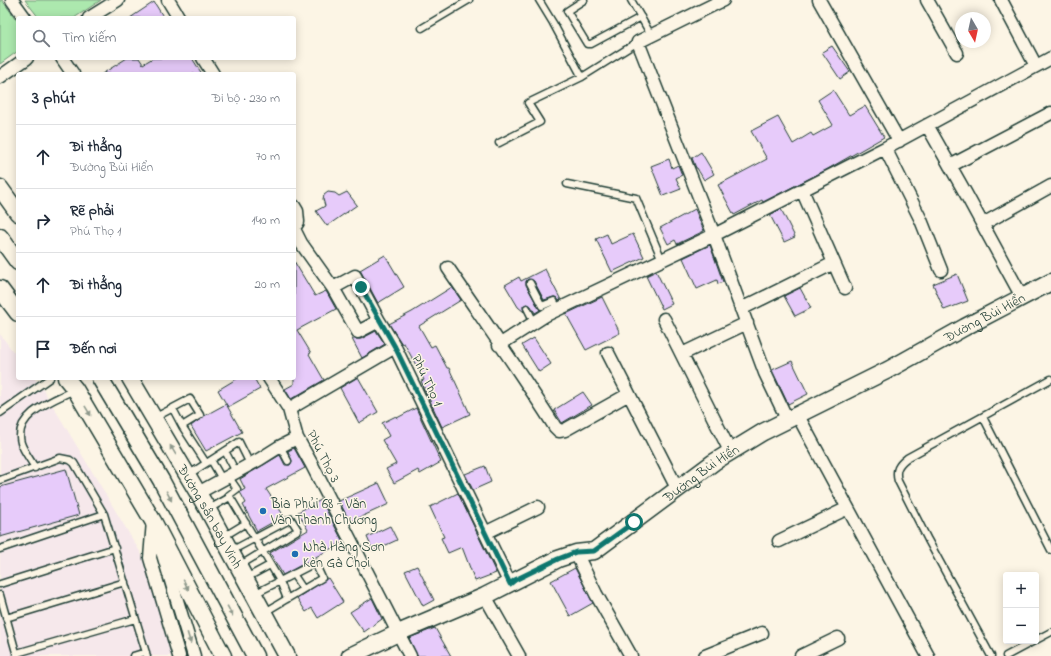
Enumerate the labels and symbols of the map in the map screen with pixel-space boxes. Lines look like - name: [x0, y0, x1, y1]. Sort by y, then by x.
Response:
- north arrow: [955, 12, 991, 48]
- route end: [352, 278, 370, 296]
- street label: Đường Bùi Hiển: [940, 288, 1030, 349]
- street label: Phú Thọ 1: [405, 351, 448, 411]
- one-way arrow: [84, 405, 91, 417]
- street label: Phú Thọ 3: [300, 427, 345, 487]
- street label: Đường Bùi Hiển: [658, 440, 744, 509]
- one-way arrow: [169, 445, 177, 455]
- street label: Đường sân bay Vinh: [171, 460, 247, 573]
- one-way arrow: [166, 490, 172, 502]
- place label: Bia Phủi 68 - Văn Văn Thanh Chương: [270, 494, 377, 532]
- marker: Bia Phủi 68 - Văn Văn Thanh Chương: [258, 506, 268, 516]
- route start: [625, 513, 643, 531]
- place label: Nhà Hàng Sơn Kèn Gà Chọi: [303, 537, 385, 574]
- marker: Nhà Hàng Sơn Kèn Gà Chọi: [290, 549, 300, 559]
- one-way arrow: [183, 579, 189, 590]
- one-way arrow: [227, 605, 234, 617]
- one-way arrow: [186, 632, 192, 644]

